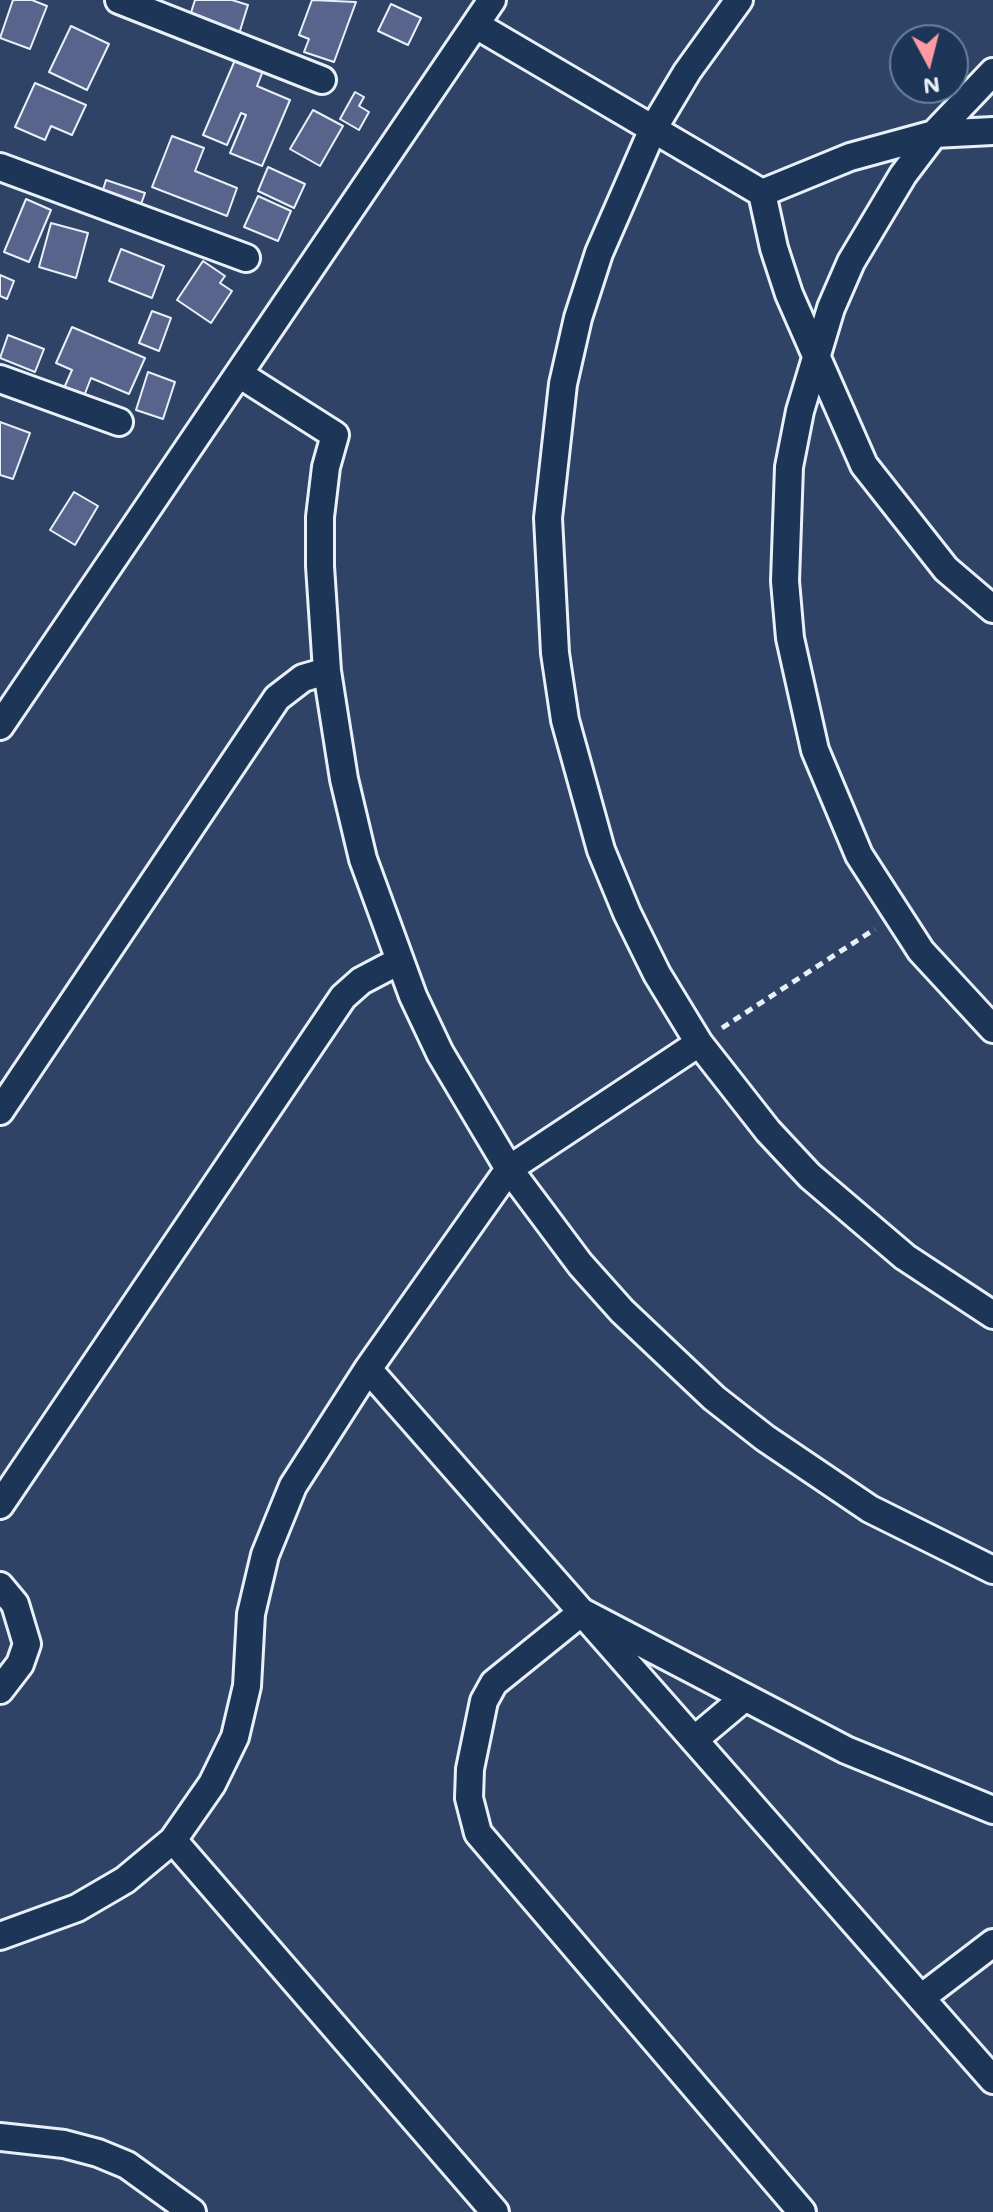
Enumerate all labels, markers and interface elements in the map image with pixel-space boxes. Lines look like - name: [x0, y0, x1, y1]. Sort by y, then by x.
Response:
- north arrow: [889, 24, 969, 104]
- text: N: [922, 71, 942, 102]

